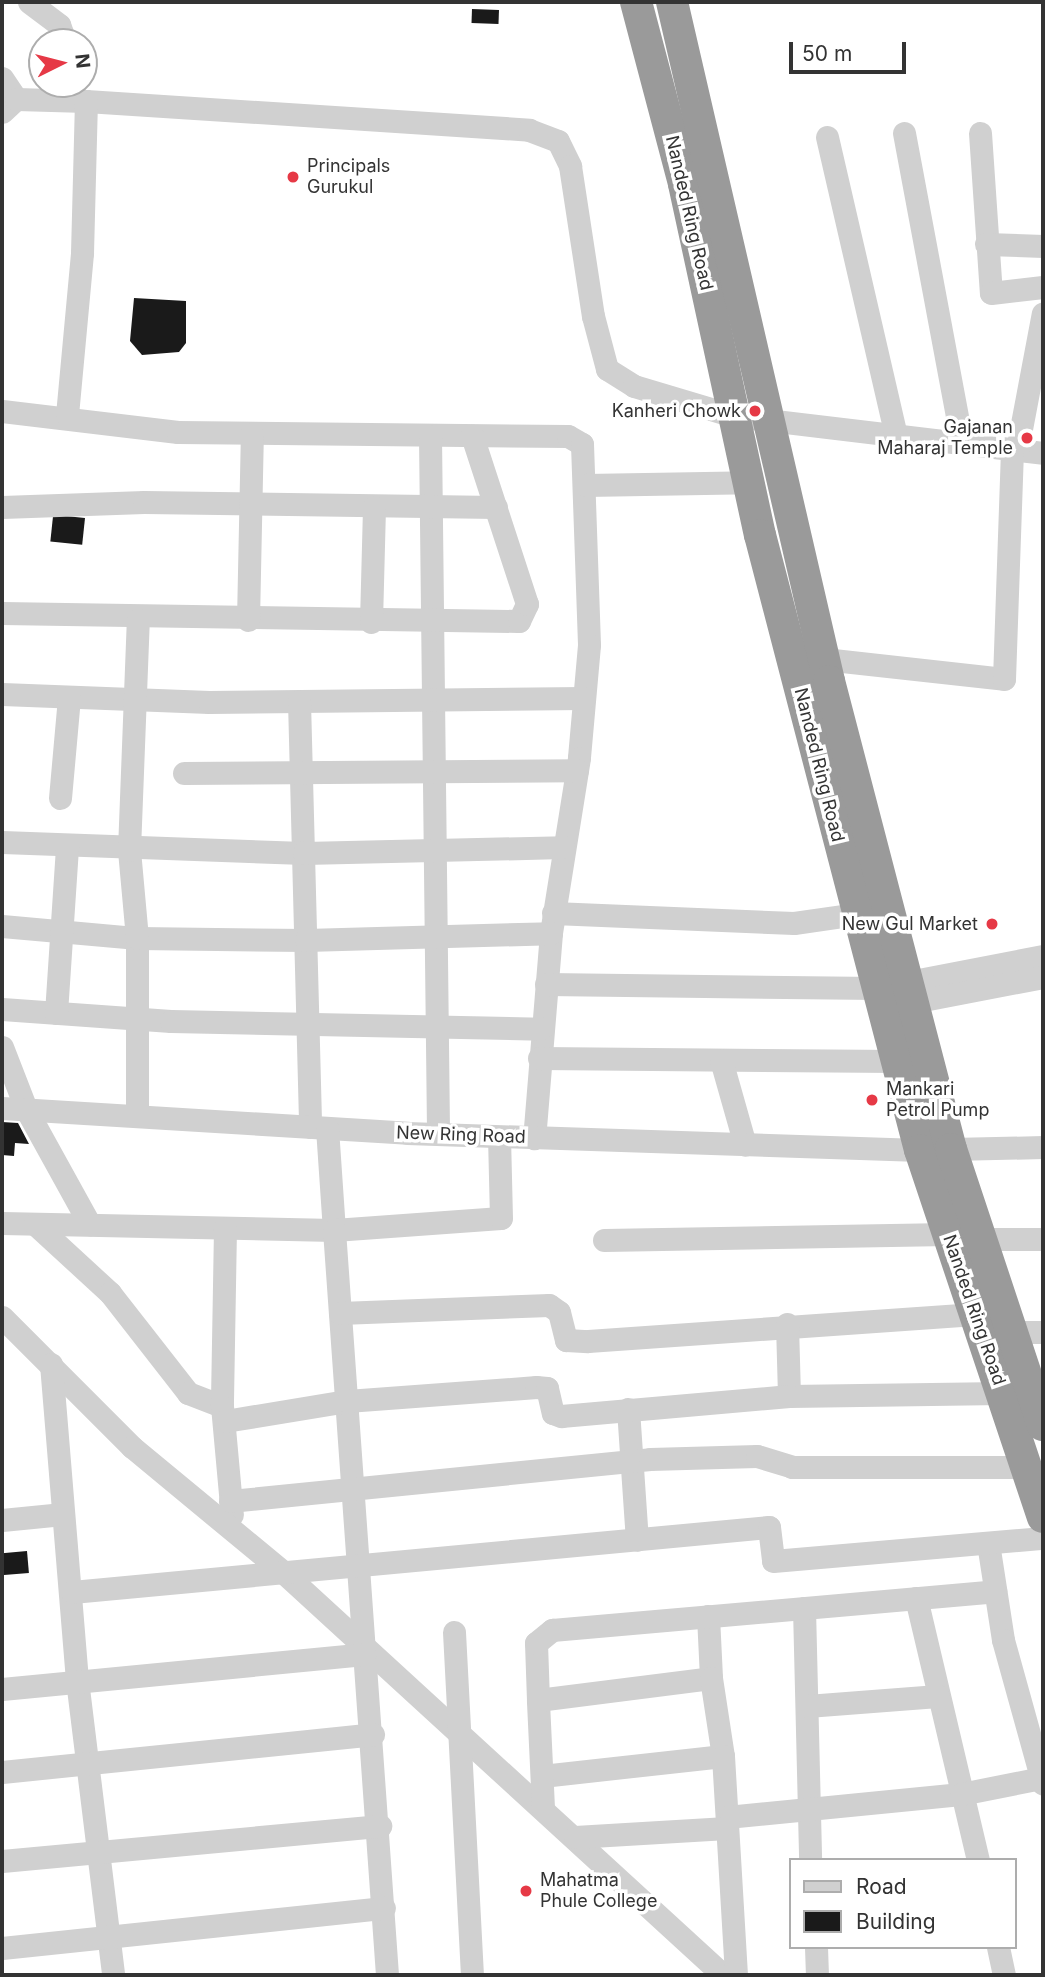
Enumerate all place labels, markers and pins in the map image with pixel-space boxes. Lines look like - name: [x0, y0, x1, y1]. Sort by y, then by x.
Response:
- place label: Principals Gurukul: [307, 156, 390, 198]
- marker: Principals Gurukul: [285, 169, 301, 185]
- place label: Kanheri Chowk: [612, 400, 741, 422]
- marker: Kanheri Chowk: [747, 403, 763, 419]
- place label: Gajanan Maharaj Temple: [877, 417, 1013, 460]
- marker: Gajanan Maharaj Temple: [1019, 430, 1035, 446]
- place label: New Gul Market: [842, 913, 978, 935]
- marker: New Gul Market: [984, 916, 1000, 932]
- place label: Mankari Petrol Pump: [886, 1079, 989, 1122]
- marker: Mankari Petrol Pump: [864, 1092, 880, 1108]
- place label: Mahatma Phule College: [540, 1870, 657, 1912]
- marker: Mahatma Phule College: [518, 1883, 534, 1899]

